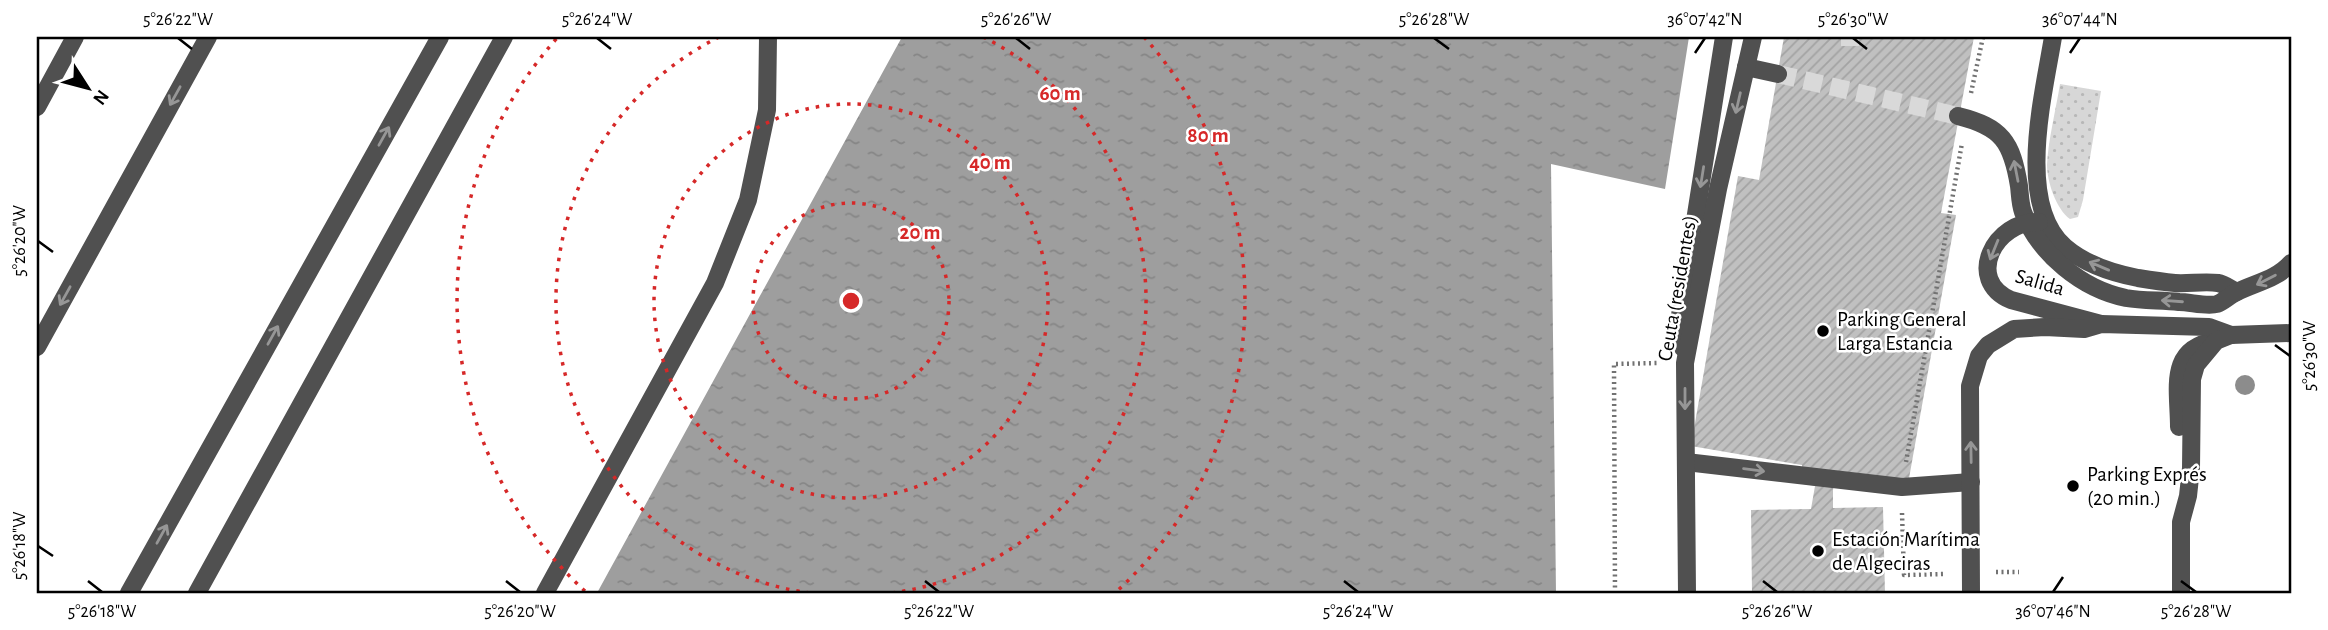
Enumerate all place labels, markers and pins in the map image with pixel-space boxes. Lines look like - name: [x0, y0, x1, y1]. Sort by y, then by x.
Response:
- centre of rings: [839, 289, 863, 313]
- place label: Parking General Larga Estancia: [1837, 309, 1967, 354]
- marker: Parking General Larga Estancia: [1815, 323, 1831, 339]
- place label: Parking Exprés (20 min.): [2087, 464, 2207, 509]
- marker: Parking Exprés (20 min.): [2065, 478, 2081, 494]
- place label: Estación Marítima de Algeciras: [1832, 529, 1980, 574]
- marker: Estación Marítima de Algeciras: [1810, 543, 1826, 559]

